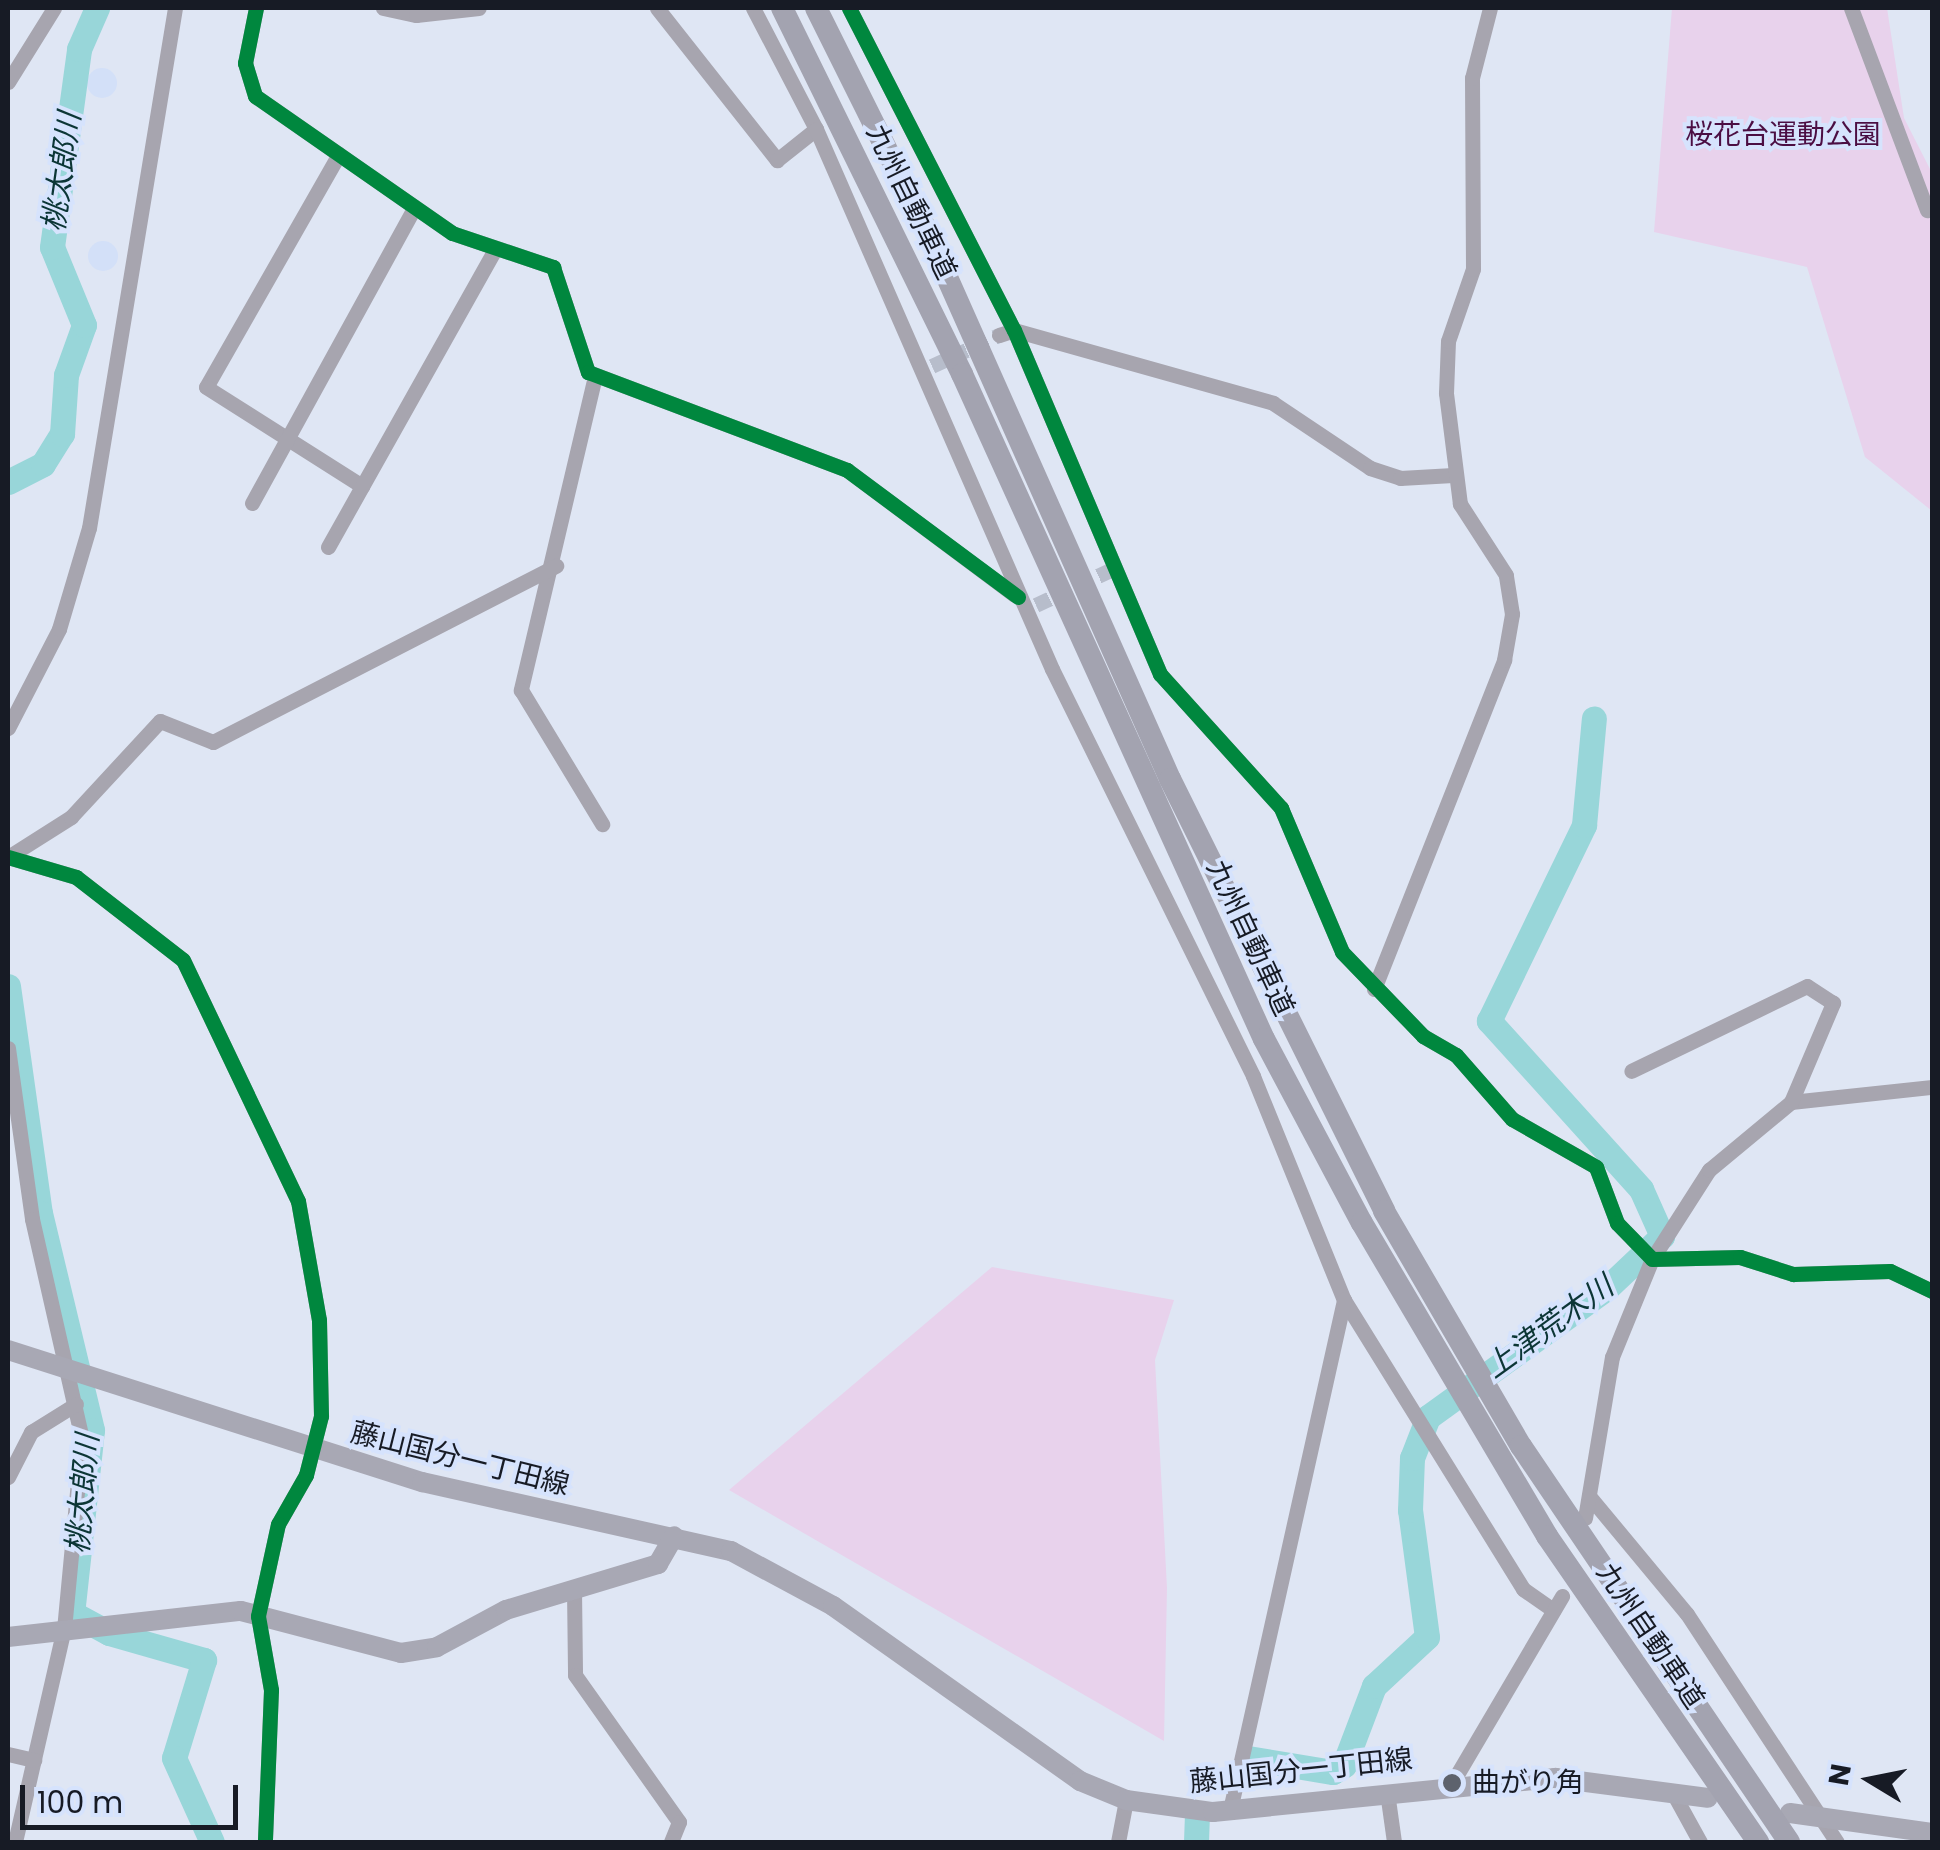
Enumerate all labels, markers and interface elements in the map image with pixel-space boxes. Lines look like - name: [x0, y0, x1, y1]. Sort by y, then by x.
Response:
- water label: 桃太郎川: [36, 110, 88, 234]
- park label: 桜花台運動公園: [1685, 118, 1881, 152]
- street label: 九州自動車道: [859, 119, 963, 285]
- street label: 九州自動車道: [1199, 855, 1301, 1021]
- water label: 上津荒木川: [1478, 1268, 1620, 1386]
- street label: 藤山国分一丁田線: [347, 1416, 573, 1502]
- water label: 桃太郎川: [60, 1433, 106, 1555]
- street label: 九州自動車道: [1589, 1557, 1711, 1715]
- north arrow: [1820, 1730, 1920, 1830]
- street label: 藤山国分一丁田線: [1188, 1743, 1414, 1799]
- text: N: [1819, 1761, 1861, 1788]
- scale bar: [25, 1765, 242, 1827]
- place label: 曲がり角: [1472, 1766, 1584, 1800]
- marker: 曲がり角: [1441, 1772, 1463, 1794]
- text: 100 m: [37, 1781, 123, 1824]

